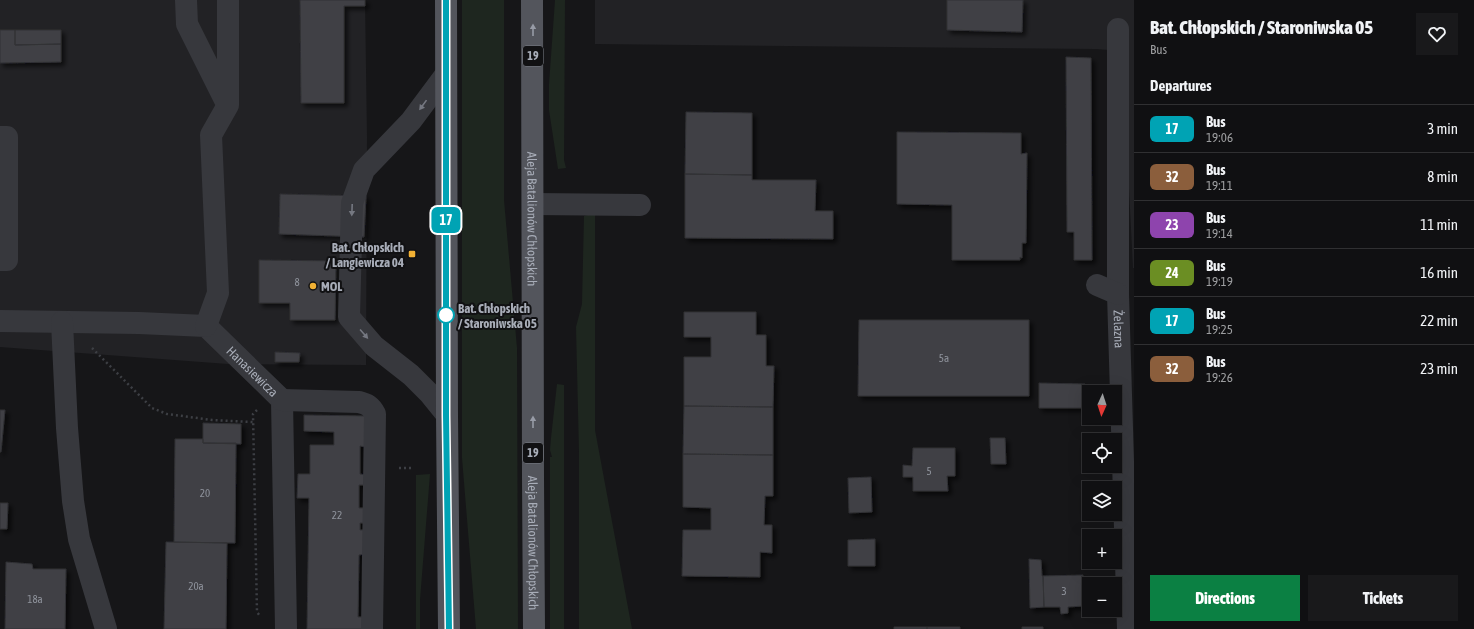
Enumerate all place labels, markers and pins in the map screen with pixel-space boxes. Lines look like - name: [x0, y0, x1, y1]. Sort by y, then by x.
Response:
- place label: Bat. Chłopskich / Langiewicza 04: [326, 240, 404, 270]
- marker: Bat. Chłopskich / Langiewicza 04: [407, 249, 417, 259]
- place label: MOL: [321, 279, 342, 294]
- marker: MOL: [308, 281, 318, 291]
- place label: Bat. Chłopskich / Staroniwska 05: [458, 301, 537, 331]
- marker: Bat. Chłopskich / Staroniwska 05: [437, 306, 455, 324]

